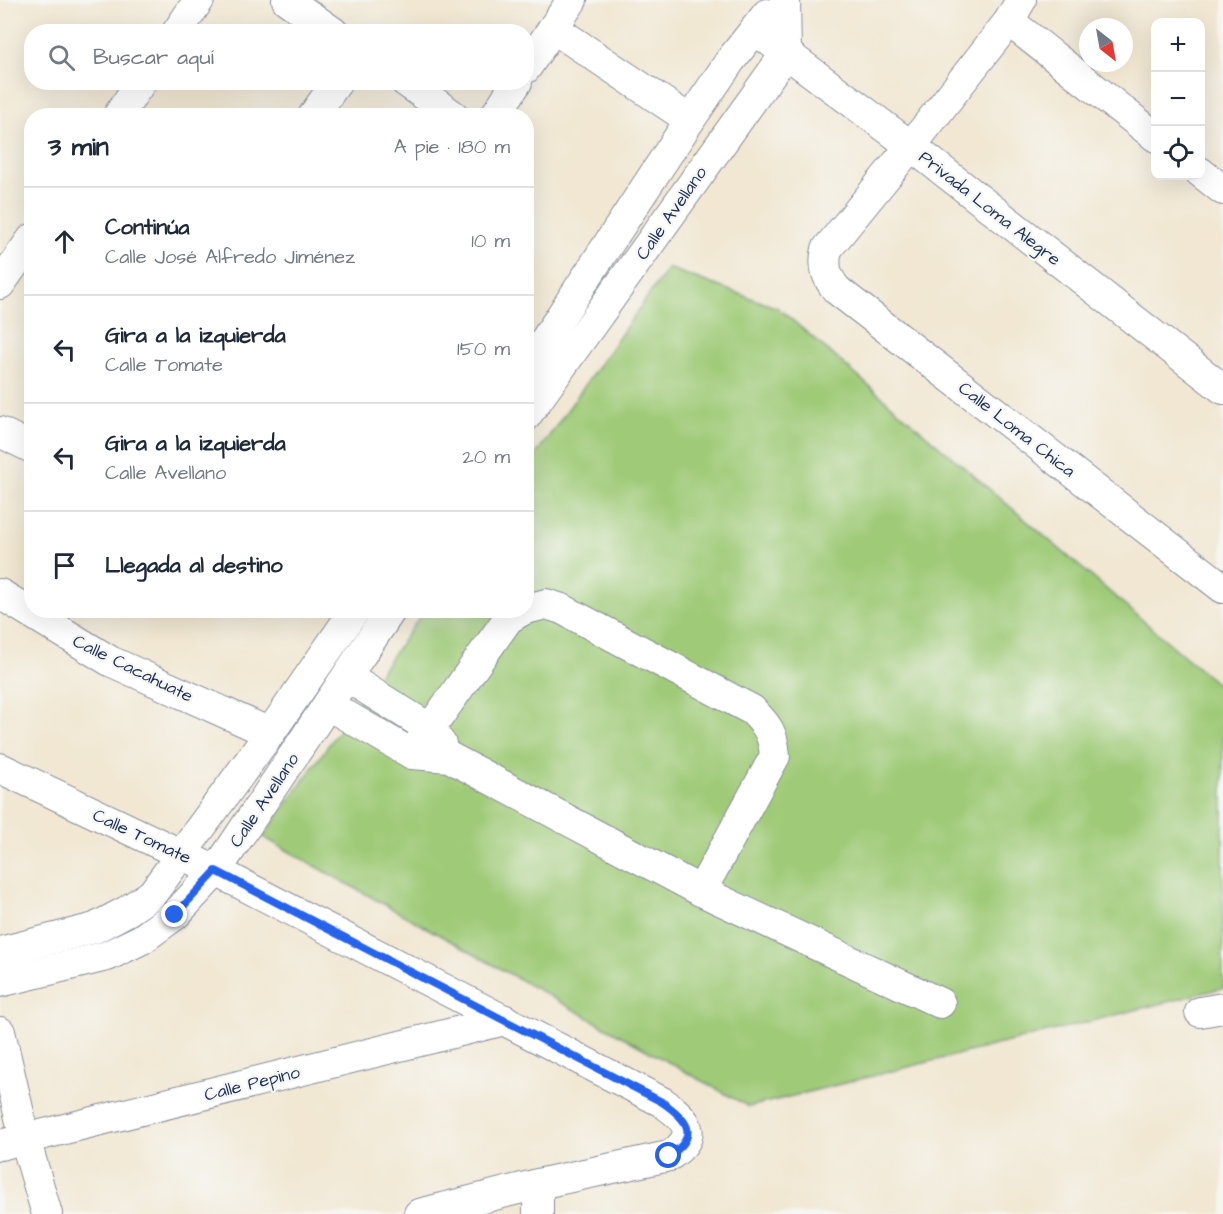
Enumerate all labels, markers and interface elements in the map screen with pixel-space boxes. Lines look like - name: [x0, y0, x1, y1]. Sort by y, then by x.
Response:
- north arrow: [1079, 18, 1133, 72]
- map controls: [1151, 18, 1205, 180]
- button: +: [1151, 18, 1205, 72]
- search box: [24, 24, 534, 90]
- icon: search: [45, 41, 78, 74]
- text: Buscar aquí: [93, 42, 214, 73]
- button: −: [1151, 72, 1205, 126]
- button: locate: [1151, 126, 1205, 180]
- text: 3 min: [48, 129, 109, 165]
- text: A pie · 180 m: [394, 133, 510, 161]
- street label: Privada Loma Alegre: [913, 145, 1066, 273]
- street label: Calle Avellano: [630, 161, 713, 265]
- text: Continúa: [105, 212, 190, 243]
- icon: ahead: [48, 225, 81, 258]
- text: 10 m: [471, 227, 510, 255]
- text: Calle José Alfredo Jiménez: [105, 243, 355, 271]
- text: Gira a la izquierda: [105, 320, 286, 351]
- icon: left: [48, 333, 81, 366]
- text: 150 m: [457, 335, 510, 363]
- text: Calle Tomate: [105, 351, 223, 379]
- street label: Calle Loma Chica: [953, 376, 1080, 483]
- text: Gira a la izquierda: [105, 428, 286, 459]
- icon: left: [48, 441, 81, 474]
- text: 20 m: [462, 443, 510, 471]
- text: Calle Avellano: [105, 459, 226, 487]
- icon: arrive: [48, 549, 81, 582]
- text: Llegada al destino: [105, 550, 283, 581]
- street label: Calle Cacahuate: [68, 628, 197, 709]
- street label: Calle Avellano: [224, 748, 305, 852]
- street label: Calle Tomate: [88, 803, 195, 870]
- route end: [161, 901, 187, 927]
- street label: Calle Pepino: [202, 1060, 302, 1107]
- route start: [655, 1142, 681, 1168]

